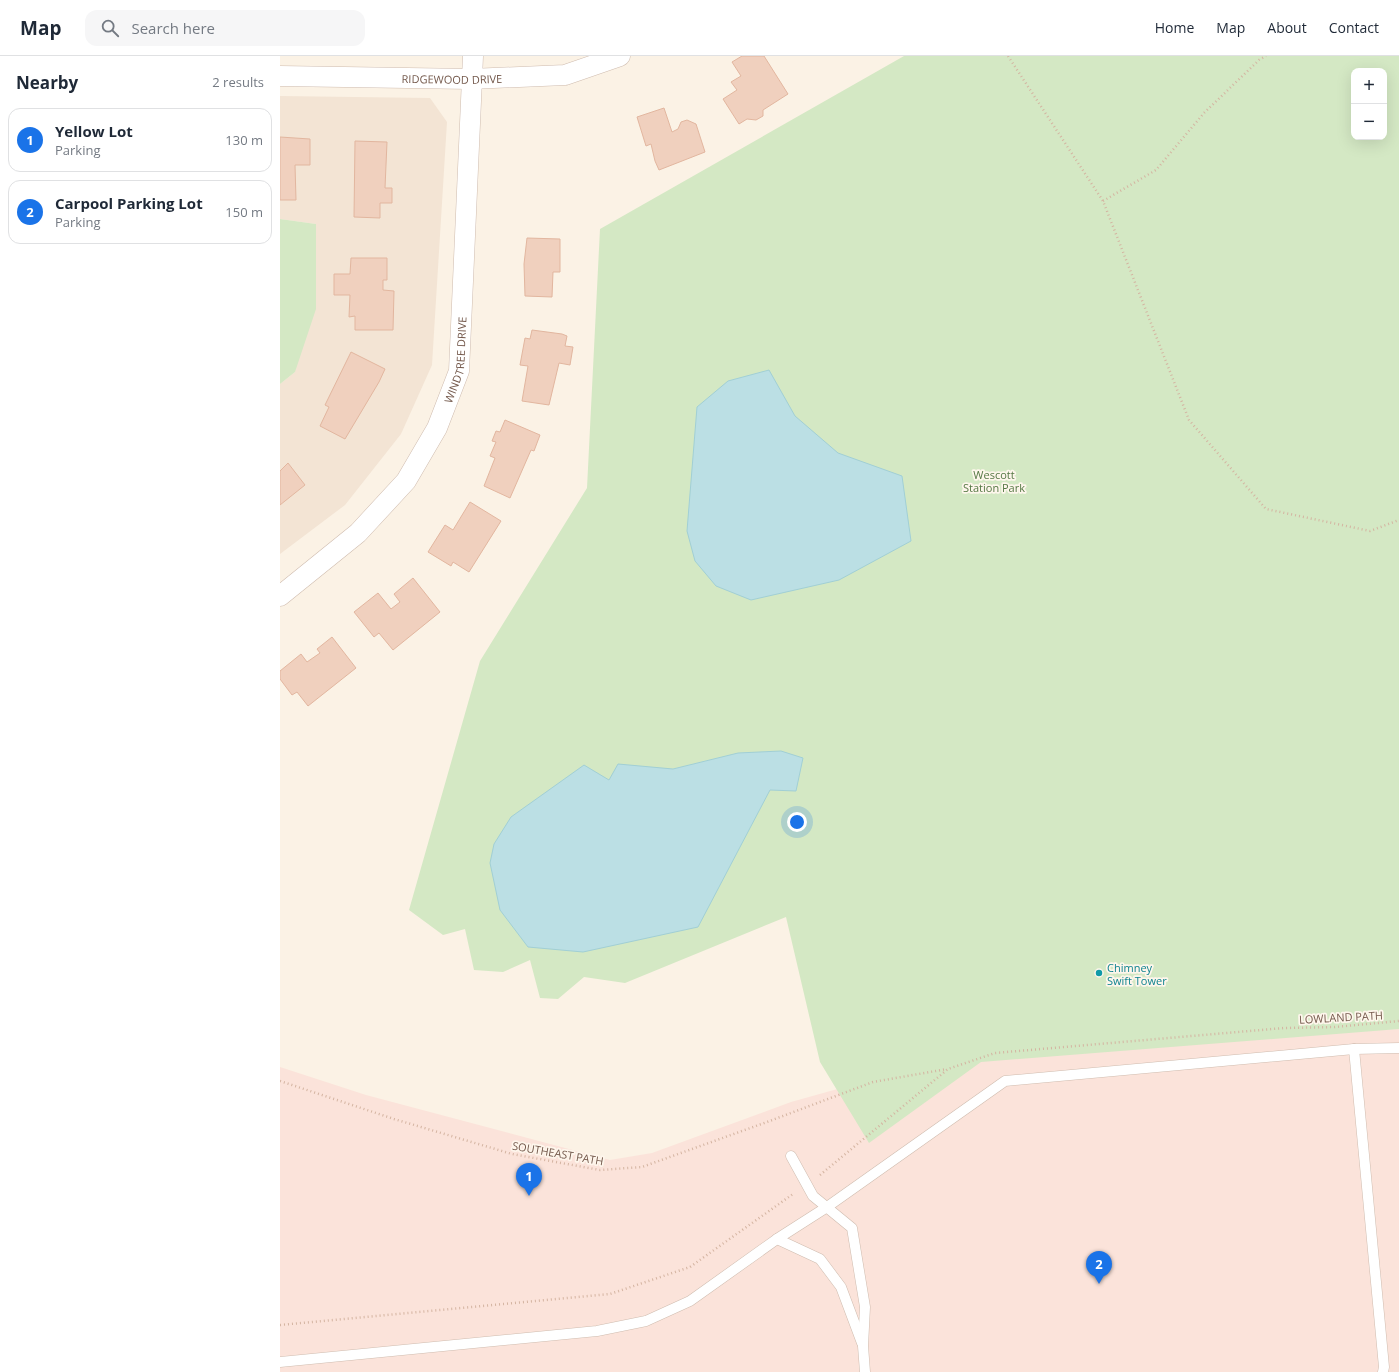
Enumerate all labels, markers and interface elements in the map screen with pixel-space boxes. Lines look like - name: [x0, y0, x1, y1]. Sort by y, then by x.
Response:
- search box: [85, 10, 365, 46]
- text: Map: [20, 15, 61, 41]
- icon: search: [99, 17, 121, 39]
- text: Search here: [131, 18, 215, 38]
- text: Home: [1155, 18, 1194, 37]
- text: Map: [1216, 18, 1245, 37]
- text: About: [1267, 18, 1307, 37]
- text: Contact: [1329, 18, 1379, 37]
- map controls: [1351, 68, 1387, 140]
- button: +: [1351, 68, 1387, 104]
- street label: RIDGEWOOD DRIVE: [402, 70, 503, 87]
- text: Nearby: [16, 71, 78, 94]
- text: 2 results: [212, 73, 264, 91]
- button: −: [1351, 104, 1387, 140]
- text: Yellow Lot: [55, 121, 133, 141]
- text: 1: [26, 131, 34, 149]
- text: 130 m: [225, 131, 263, 149]
- text: Parking: [55, 141, 101, 159]
- text: Carpool Parking Lot: [55, 193, 203, 213]
- text: 2: [26, 203, 34, 221]
- text: 150 m: [225, 203, 263, 221]
- text: Parking: [55, 213, 101, 231]
- street label: WINDTREE DRIVE: [440, 316, 469, 405]
- park label: Wescott Station Park: [963, 467, 1025, 495]
- your location: [787, 812, 807, 832]
- place label: Chimney Swift Tower: [1107, 960, 1167, 988]
- marker: Chimney Swift Tower: [1094, 968, 1104, 978]
- street label: LOWLAND PATH: [1299, 1007, 1383, 1027]
- street label: SOUTHEAST PATH: [511, 1138, 605, 1168]
- pin: 1: [516, 1163, 542, 1196]
- pin: 2: [1086, 1251, 1112, 1284]

